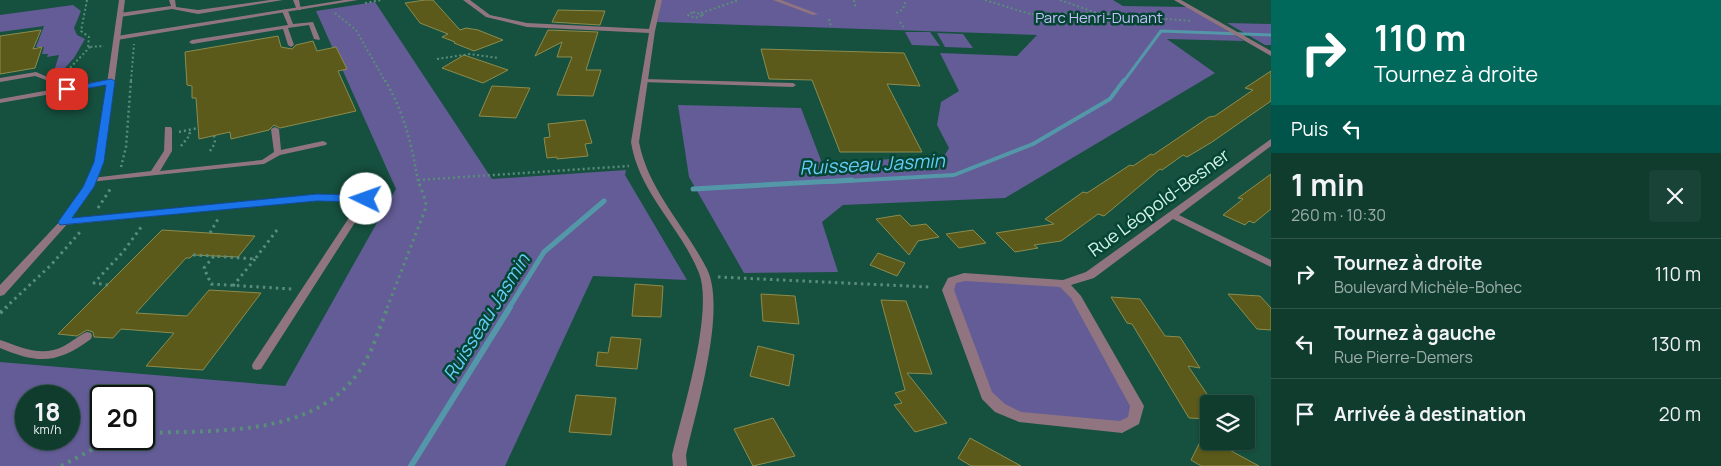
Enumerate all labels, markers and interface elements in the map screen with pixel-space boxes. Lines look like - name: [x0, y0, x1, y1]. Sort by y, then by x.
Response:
- park label: Parc Henri-Dunant: [1035, 7, 1163, 28]
- text: 110 m: [1374, 14, 1466, 62]
- icon: right: [1291, 20, 1356, 85]
- text: Tournez à droite: [1374, 59, 1538, 89]
- pin: [46, 68, 88, 110]
- icon: arrive: [53, 75, 81, 103]
- icon: left: [1338, 115, 1366, 143]
- text: Puis: [1291, 116, 1328, 142]
- street label: Rue Léopold-Besner: [1083, 143, 1234, 262]
- water label: Ruisseau Jasmin: [799, 147, 946, 181]
- text: 1 min: [1291, 164, 1364, 205]
- button: close: [1649, 170, 1701, 222]
- position arrow: [339, 172, 391, 224]
- text: 260 m · 10:30: [1291, 204, 1386, 226]
- water label: Ruisseau Jasmin: [436, 248, 536, 386]
- text: Tournez à droite: [1334, 250, 1482, 276]
- icon: right: [1291, 260, 1319, 288]
- text: 110 m: [1655, 261, 1701, 287]
- text: Boulevard Michèle-Bohec: [1334, 276, 1522, 298]
- text: Tournez à gauche: [1334, 320, 1496, 346]
- icon: left: [1291, 330, 1319, 358]
- text: 130 m: [1652, 331, 1701, 357]
- text: Rue Pierre-Demers: [1334, 346, 1473, 368]
- speed limit sign: 20: [90, 385, 155, 450]
- text: 18: [34, 394, 61, 429]
- map controls: [1200, 395, 1255, 450]
- button: layers: [1200, 395, 1255, 450]
- icon: arrive: [1291, 400, 1319, 428]
- text: Arrivée à destination: [1334, 401, 1526, 427]
- text: 20 m: [1659, 401, 1701, 427]
- text: km/h: [34, 421, 61, 438]

